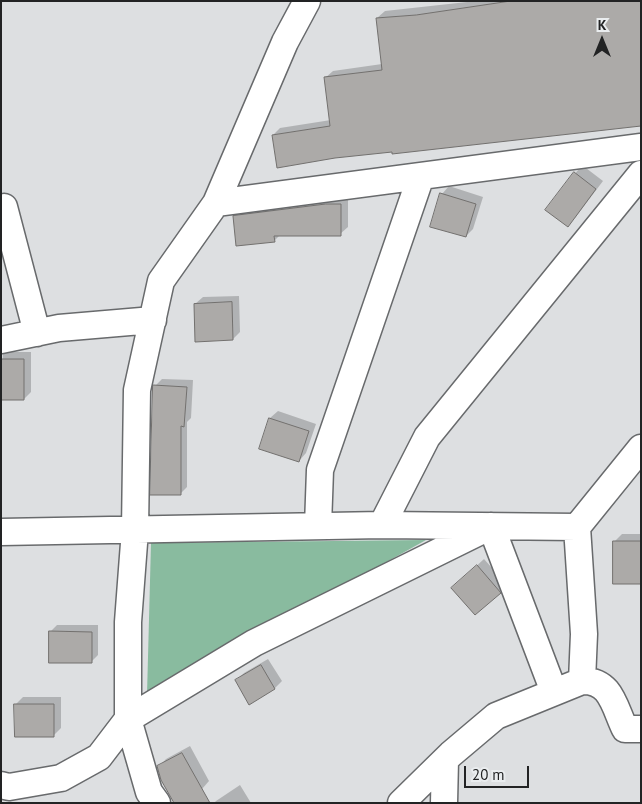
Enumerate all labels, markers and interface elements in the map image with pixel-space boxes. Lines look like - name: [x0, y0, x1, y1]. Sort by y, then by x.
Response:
- north arrow: [577, 15, 627, 65]
- text: K: [598, 16, 606, 34]
- scale bar: [467, 756, 532, 788]
- text: 20 m: [472, 765, 505, 784]

